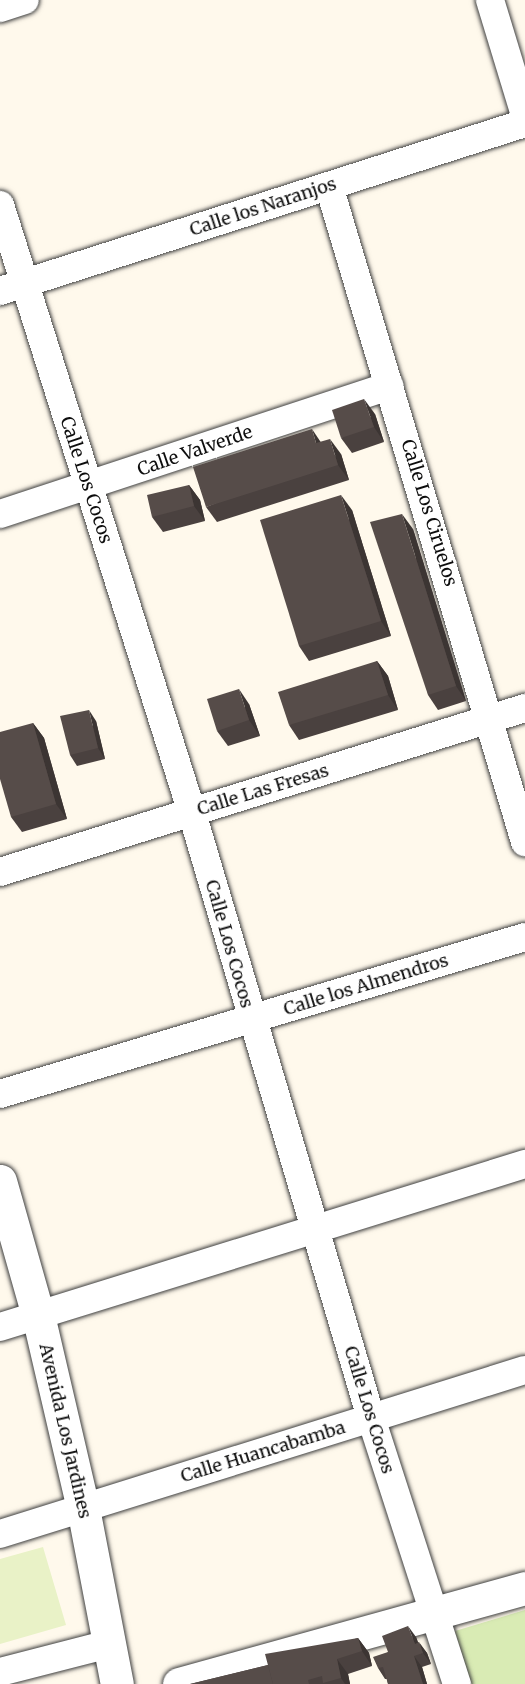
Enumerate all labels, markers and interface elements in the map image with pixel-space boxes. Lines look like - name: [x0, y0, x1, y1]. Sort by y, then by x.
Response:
- street label: Calle los Naranjos: [187, 173, 339, 241]
- street label: Calle Los Cocos: [55, 414, 117, 546]
- street label: Calle Valverde: [135, 421, 255, 481]
- street label: Calle Los Ciruelos: [396, 437, 462, 589]
- street label: Calle Las Fresas: [195, 760, 331, 820]
- street label: Calle Los Cocos: [200, 877, 258, 1011]
- street label: Calle los Almendros: [281, 950, 451, 1020]
- street label: Avenida Los Jardines: [34, 1341, 96, 1521]
- street label: Calle Los Cocos: [339, 1344, 399, 1476]
- street label: Calle Huancabamba: [178, 1417, 348, 1487]

